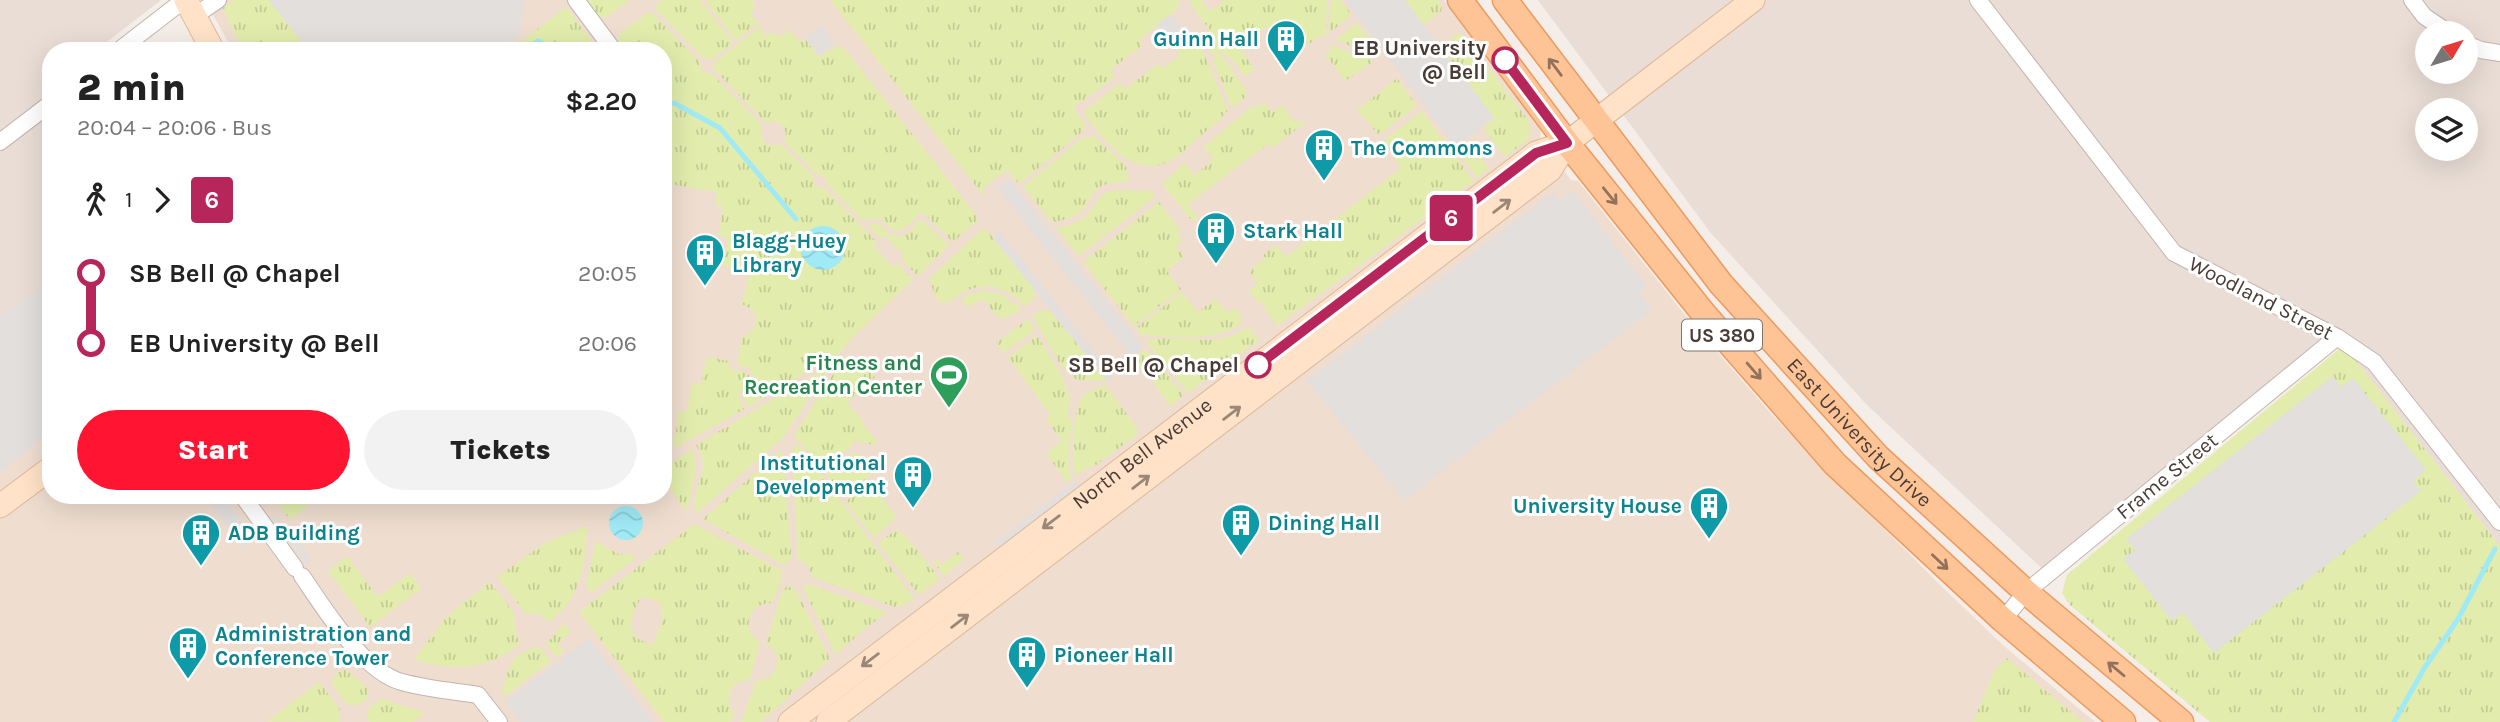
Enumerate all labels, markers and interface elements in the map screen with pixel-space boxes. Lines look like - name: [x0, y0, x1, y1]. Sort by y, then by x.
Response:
- building icon: Guinn Hall: [1265, 18, 1307, 73]
- north arrow: [2415, 21, 2478, 84]
- map controls: [2415, 21, 2478, 161]
- place label: Guinn Hall: [1153, 27, 1259, 51]
- place label: EB University @ Bell: [1353, 36, 1486, 84]
- marker: EB University @ Bell: [1492, 47, 1518, 73]
- one-way arrow: [1547, 58, 1562, 76]
- text: 2 min: [77, 65, 186, 110]
- text: $2.20: [566, 86, 637, 117]
- button: layers: [2415, 98, 2478, 161]
- text: 20:04 – 20:06 · Bus: [77, 114, 272, 141]
- building icon: The Commons: [1303, 127, 1345, 182]
- place label: The Commons: [1351, 136, 1493, 160]
- icon: walk: [77, 181, 115, 219]
- icon: forward: [143, 181, 181, 219]
- text: 1: [125, 186, 133, 213]
- text: 6: [205, 186, 219, 214]
- one-way arrow: [1602, 186, 1617, 204]
- line badge: 6: [1428, 195, 1474, 241]
- one-way arrow: [1492, 199, 1510, 214]
- text: 6: [1444, 204, 1458, 232]
- building icon: Stark Hall: [1195, 210, 1237, 265]
- place label: Stark Hall: [1243, 219, 1343, 243]
- place label: Blagg-Huey Library: [732, 229, 847, 277]
- building icon: Blagg-Huey Library: [684, 232, 726, 287]
- street label: Woodland Street: [2185, 251, 2337, 345]
- text: SB Bell @ Chapel: [129, 258, 341, 289]
- text: 20:05: [578, 260, 637, 287]
- road number: US 380: [1682, 320, 1762, 350]
- text: EB University @ Bell: [129, 328, 380, 359]
- text: 20:06: [578, 330, 637, 357]
- place label: Fitness and Recreation Center: [744, 351, 923, 399]
- marker: SB Bell @ Chapel: [1245, 352, 1271, 378]
- place label: SB Bell @ Chapel: [1068, 353, 1239, 377]
- street label: East University Drive: [1782, 353, 1937, 512]
- sports icon: Fitness and Recreation Center: [928, 354, 970, 409]
- one-way arrow: [1746, 362, 1762, 380]
- street label: North Bell Avenue: [1068, 393, 1217, 514]
- one-way arrow: [1222, 405, 1240, 420]
- button: Start: [77, 410, 350, 490]
- button: Tickets: [364, 410, 637, 490]
- street label: Frame Street: [2112, 428, 2223, 524]
- place label: Institutional Development: [755, 451, 886, 499]
- building icon: Institutional Development: [892, 454, 934, 509]
- one-way arrow: [1131, 474, 1149, 489]
- building icon: University House: [1688, 485, 1730, 540]
- place label: University House: [1513, 494, 1682, 518]
- building icon: Dining Hall: [1220, 502, 1262, 557]
- place label: Dining Hall: [1268, 511, 1380, 535]
- building icon: ADB Building: [180, 512, 222, 567]
- one-way arrow: [1042, 515, 1061, 529]
- place label: ADB Building: [228, 521, 360, 545]
- one-way arrow: [1931, 553, 1948, 570]
- one-way arrow: [950, 614, 969, 629]
- place label: Administration and Conference Tower: [215, 622, 411, 670]
- building icon: Administration and Conference Tower: [167, 625, 209, 680]
- building icon: Pioneer Hall: [1006, 634, 1048, 689]
- place label: Pioneer Hall: [1054, 643, 1174, 667]
- one-way arrow: [861, 653, 880, 668]
- one-way arrow: [2107, 661, 2125, 677]

